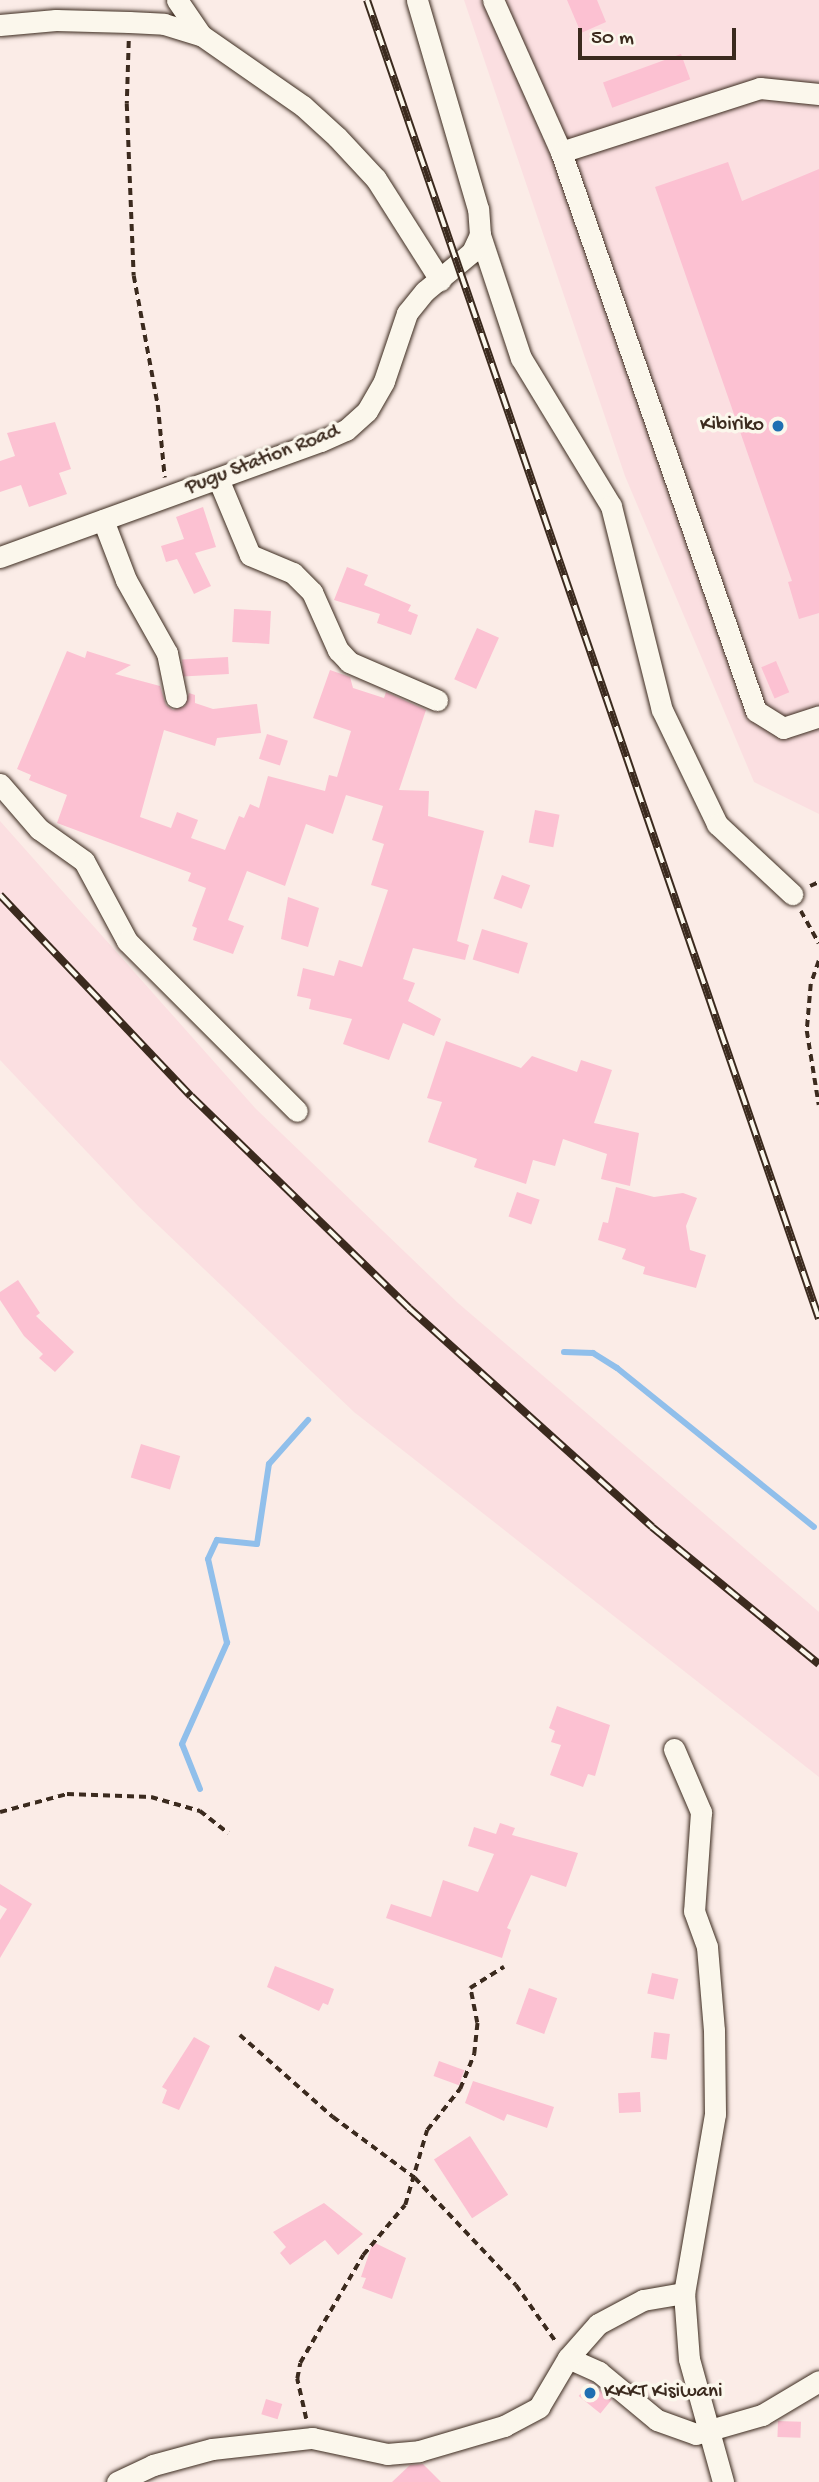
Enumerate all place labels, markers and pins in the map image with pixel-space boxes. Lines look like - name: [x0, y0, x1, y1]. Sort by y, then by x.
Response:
- place label: Kibiriko: [700, 413, 764, 439]
- marker: Kibiriko: [770, 418, 786, 434]
- place label: KKKT Kisiwani: [604, 2380, 723, 2406]
- marker: KKKT Kisiwani: [582, 2385, 598, 2401]

